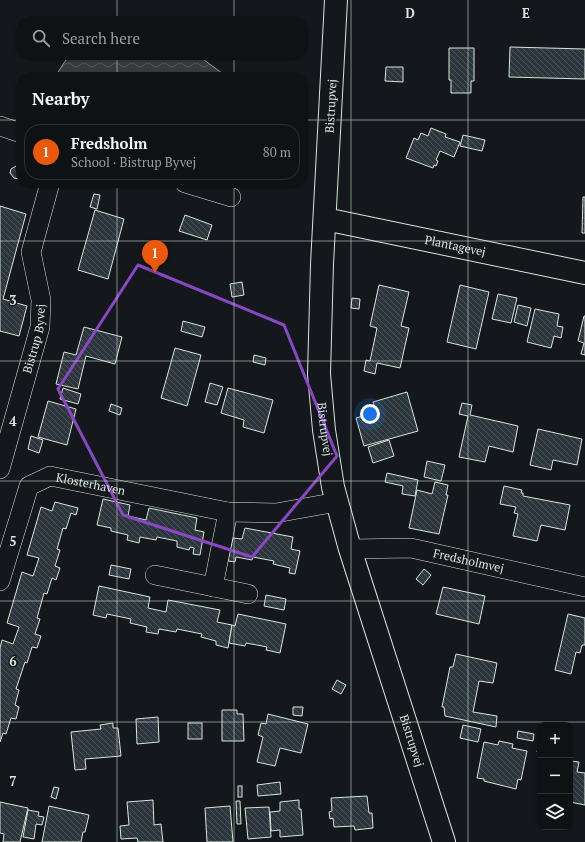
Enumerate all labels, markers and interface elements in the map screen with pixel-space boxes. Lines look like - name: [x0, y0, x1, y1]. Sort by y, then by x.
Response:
- text: D: [405, 4, 415, 22]
- text: E: [522, 4, 530, 22]
- search box: [16, 16, 308, 60]
- icon: search: [30, 27, 52, 49]
- text: Search here: [62, 28, 140, 48]
- street label: Bistrupvej: [322, 79, 339, 133]
- text: Nearby: [32, 87, 90, 110]
- text: Fredsholm: [71, 133, 147, 153]
- text: 1: [42, 143, 50, 161]
- text: 80 m: [263, 143, 291, 161]
- text: School · Bistrup Byvej: [71, 153, 196, 171]
- street label: Plantagevej: [423, 232, 487, 259]
- pin: 1: [142, 240, 168, 273]
- text: 3: [9, 291, 17, 309]
- street label: Bistrup Byvej: [19, 304, 48, 375]
- street label: Bistrupvej: [315, 402, 336, 457]
- your location: [360, 404, 380, 424]
- text: 4: [9, 412, 17, 430]
- street label: Klosterhaven: [55, 469, 127, 498]
- text: 5: [9, 532, 17, 550]
- street label: Fredsholmvej: [432, 545, 506, 576]
- text: 6: [9, 652, 17, 670]
- street label: Bistrupvej: [397, 713, 427, 769]
- map controls: [537, 722, 573, 830]
- button: +: [537, 722, 573, 758]
- button: −: [537, 758, 573, 794]
- text: 7: [9, 772, 17, 790]
- button: layers: [537, 794, 573, 830]

